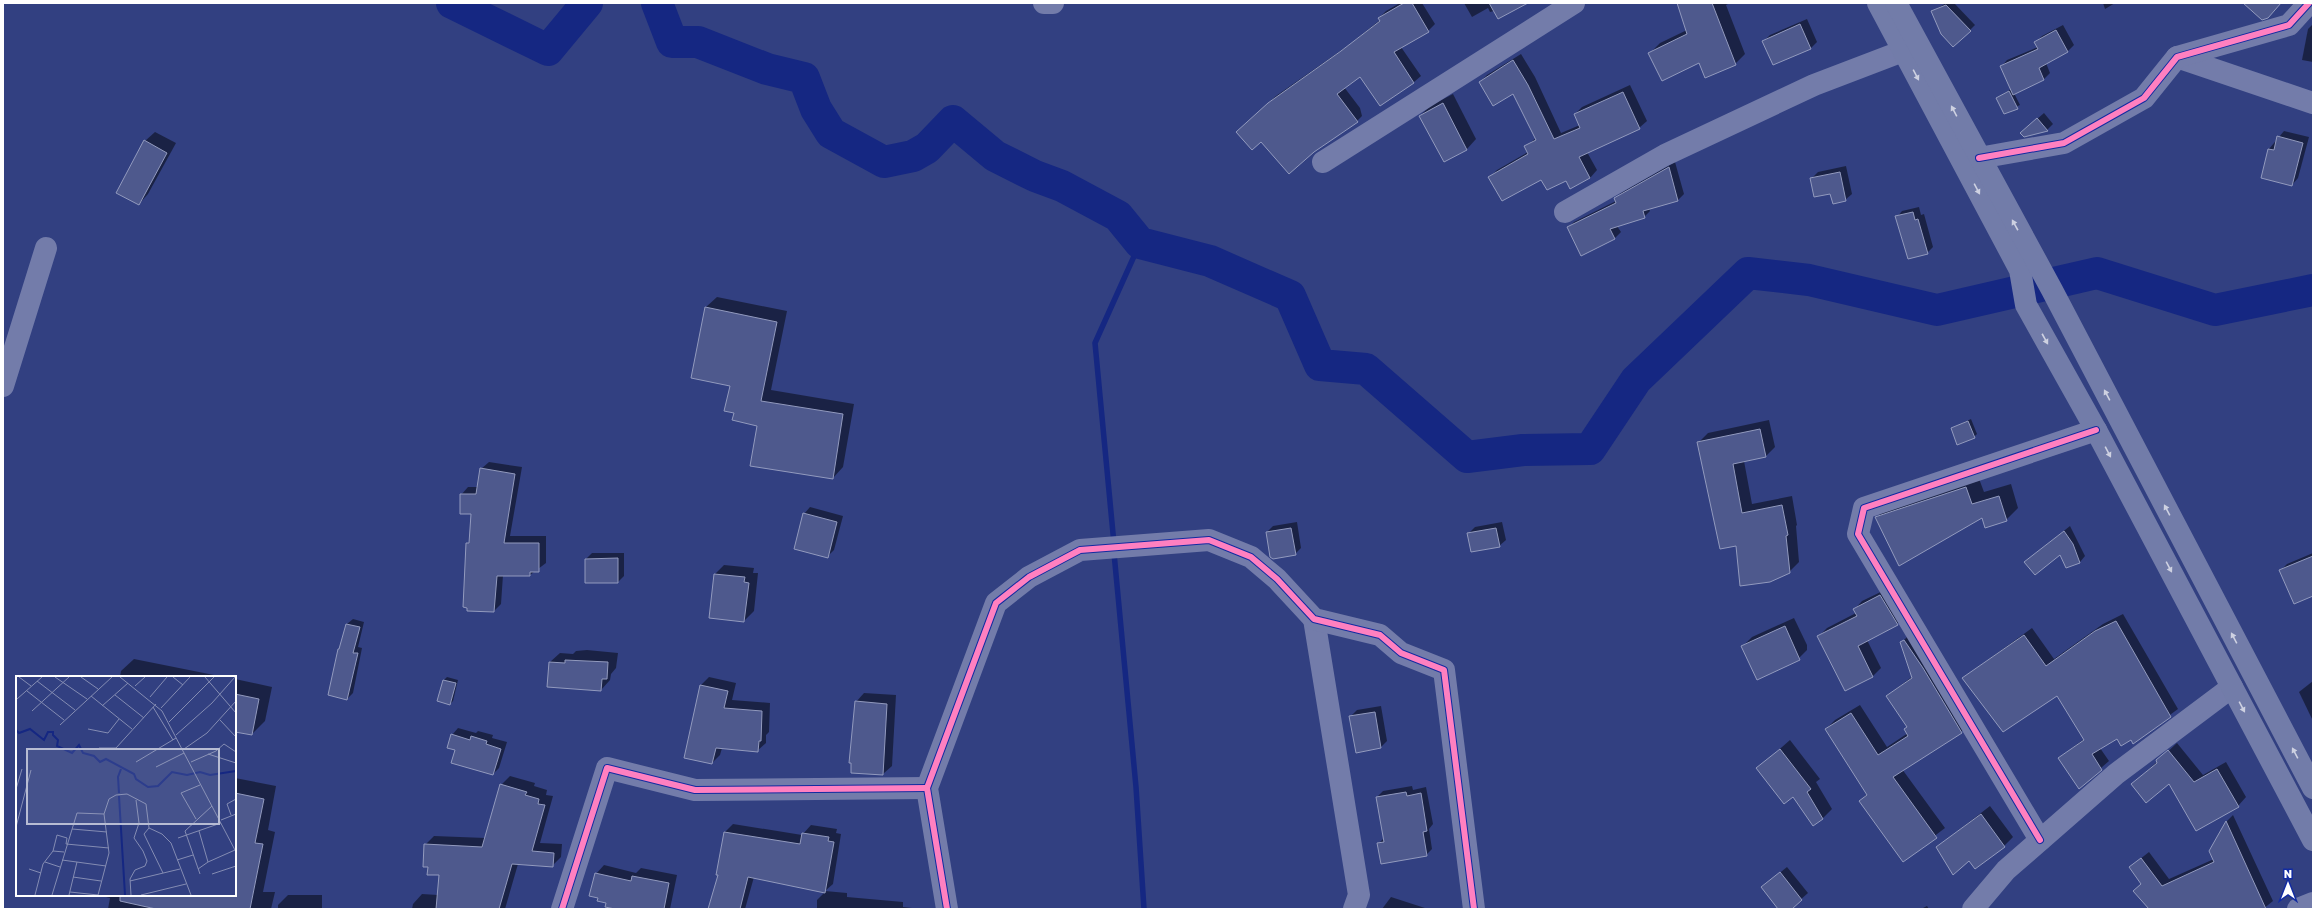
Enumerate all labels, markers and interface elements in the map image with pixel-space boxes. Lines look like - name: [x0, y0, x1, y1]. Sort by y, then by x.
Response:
- one-way arrow: [1913, 69, 1919, 80]
- one-way arrow: [1950, 105, 1957, 117]
- one-way arrow: [1974, 184, 1980, 195]
- one-way arrow: [2012, 220, 2019, 231]
- one-way arrow: [2041, 333, 2048, 345]
- one-way arrow: [2104, 390, 2110, 401]
- one-way arrow: [2105, 447, 2111, 458]
- one-way arrow: [2164, 505, 2171, 516]
- one-way arrow: [2165, 562, 2172, 573]
- one-way arrow: [2231, 632, 2238, 644]
- inset map: [16, 676, 236, 896]
- one-way arrow: [2239, 701, 2246, 713]
- one-way arrow: [2292, 747, 2298, 759]
- north arrow: [2268, 864, 2308, 904]
- text: N: [2284, 867, 2292, 880]

